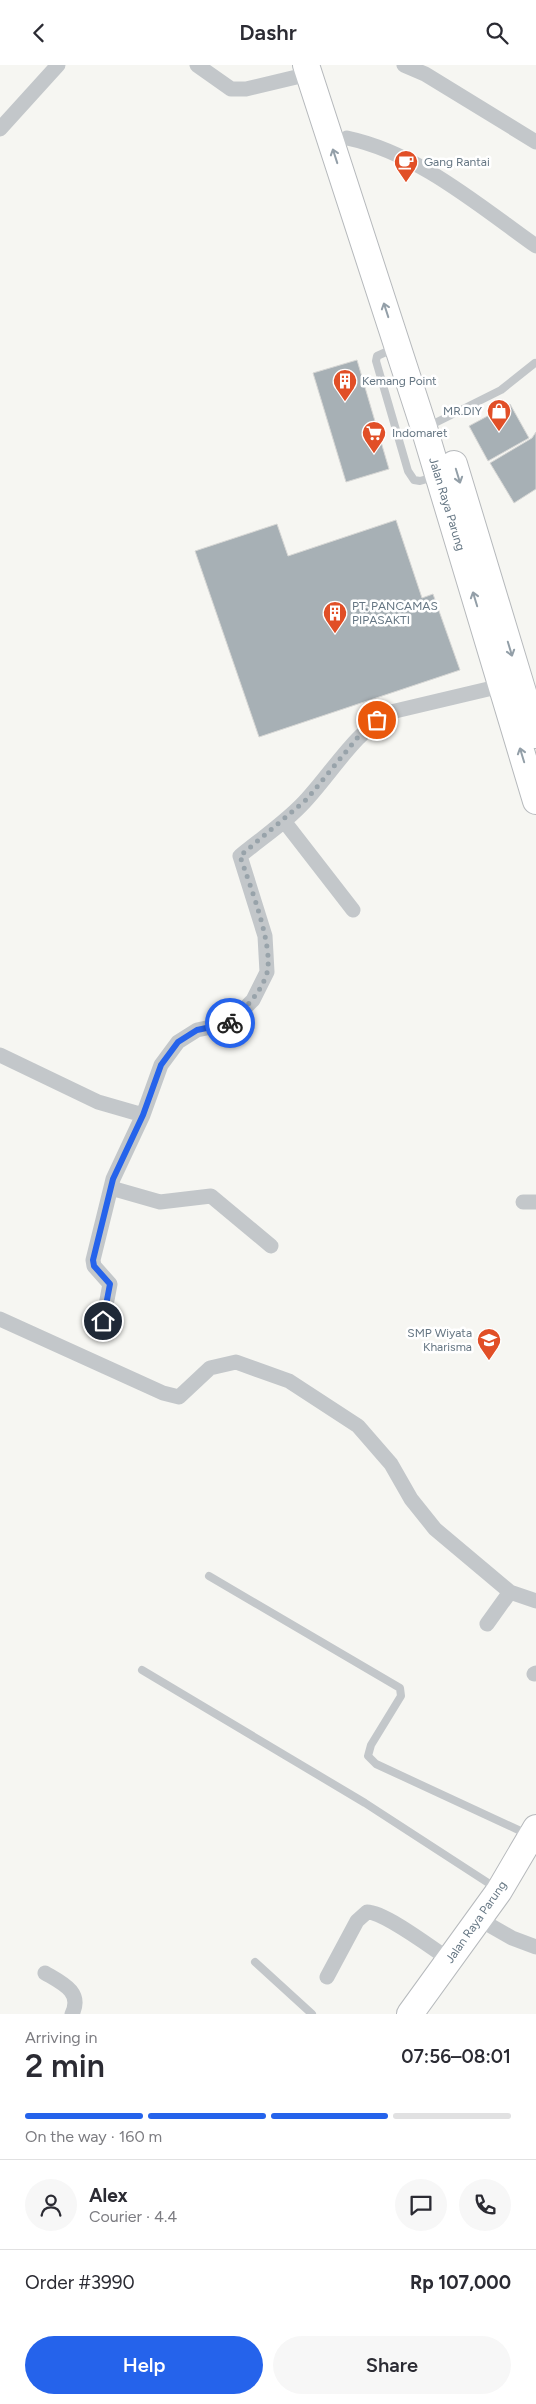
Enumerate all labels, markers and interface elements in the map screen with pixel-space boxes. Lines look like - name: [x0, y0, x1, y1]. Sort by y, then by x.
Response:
- icon: back: [25, 19, 53, 47]
- text: Dashr: [239, 19, 297, 46]
- icon: search: [483, 19, 511, 47]
- one-way arrow: [330, 148, 340, 164]
- cafe icon: Gang Rantai: [393, 149, 419, 183]
- place label: Gang Rantai: [424, 155, 490, 169]
- one-way arrow: [380, 303, 390, 319]
- building icon: Kemang Point: [332, 368, 358, 402]
- place label: Kemang Point: [362, 374, 437, 388]
- shop icon: MR.DIY: [486, 398, 512, 432]
- place label: MR.DIY: [443, 404, 483, 418]
- supermarket icon: Indomaret: [361, 420, 387, 454]
- place label: Indomaret: [392, 426, 448, 440]
- street label: Jalan Raya Parung: [426, 456, 468, 552]
- one-way arrow: [453, 468, 463, 484]
- one-way arrow: [469, 592, 479, 608]
- place label: PT. PANCAMAS PIPASAKTI: [352, 599, 438, 627]
- building icon: PT. PANCAMAS PIPASAKTI: [322, 600, 348, 634]
- one-way arrow: [505, 640, 515, 656]
- pin: [356, 699, 398, 741]
- icon: bag: [363, 706, 391, 734]
- one-way arrow: [516, 747, 526, 763]
- courier: [205, 998, 255, 1048]
- icon: bike: [216, 1009, 244, 1037]
- pin: [82, 1300, 124, 1342]
- icon: home: [89, 1307, 117, 1335]
- place label: SMP Wiyata Kharisma: [407, 1326, 472, 1354]
- school or university icon: SMP Wiyata Kharisma: [476, 1327, 502, 1361]
- street label: Jalan Raya Parung: [442, 1878, 510, 1966]
- text: Arriving in: [25, 2028, 97, 2047]
- text: 07:56–08:01: [401, 2045, 511, 2068]
- text: 2 min: [25, 2047, 105, 2085]
- text: On the way · 160 m: [25, 2127, 162, 2146]
- button: person: [25, 2179, 77, 2231]
- button: chat: [395, 2179, 447, 2231]
- button: phone: [459, 2179, 511, 2231]
- text: Alex: [89, 2184, 128, 2207]
- text: Courier · 4.4: [89, 2207, 177, 2226]
- text: Order #3990: [25, 2271, 135, 2294]
- text: Rp 107,000: [410, 2271, 511, 2294]
- button: Help: [25, 2336, 263, 2394]
- button: Share: [273, 2336, 511, 2394]

